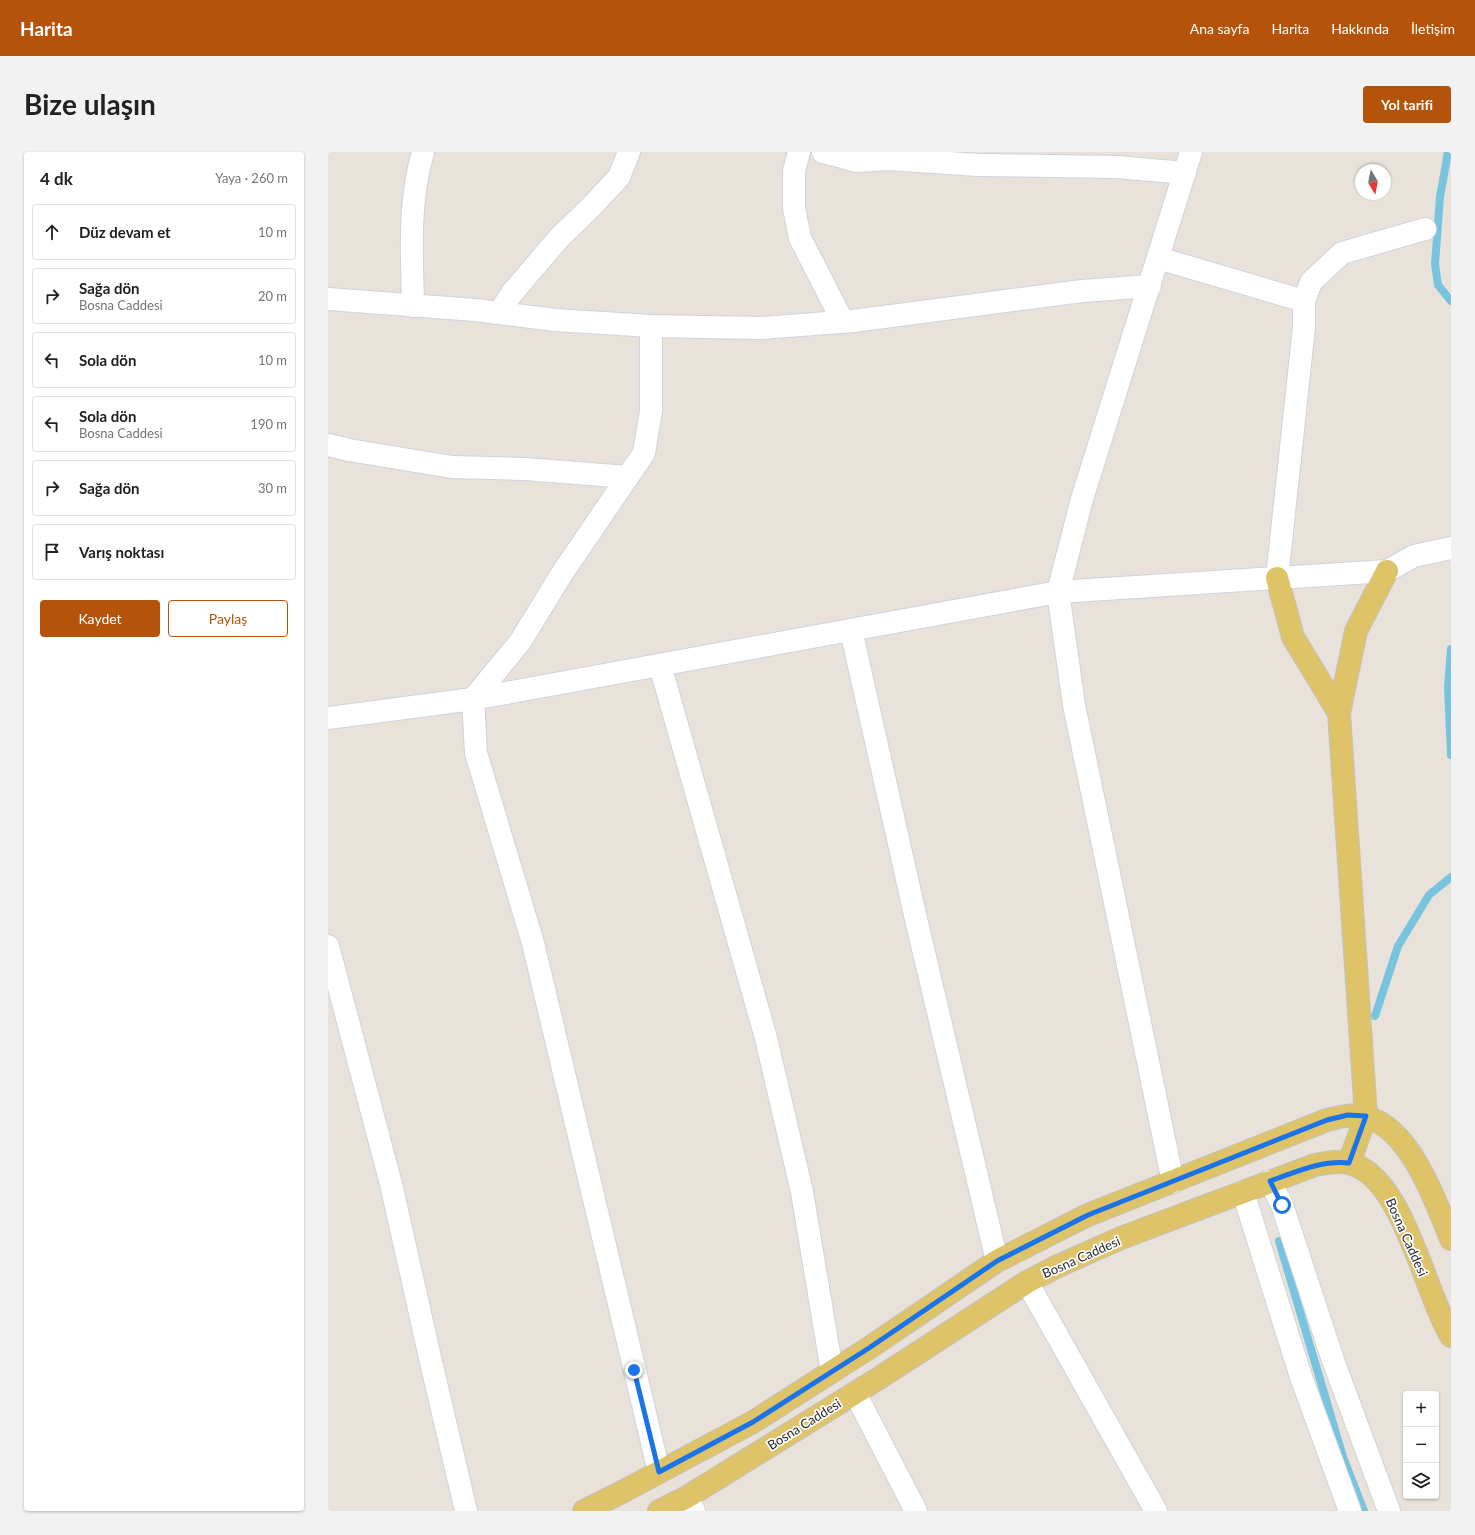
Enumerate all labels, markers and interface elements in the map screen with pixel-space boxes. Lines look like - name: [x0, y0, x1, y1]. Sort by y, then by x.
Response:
- text: Harita: [20, 17, 73, 40]
- text: Ana sayfa: [1190, 20, 1249, 37]
- text: Harita: [1271, 20, 1309, 37]
- text: Hakkında: [1331, 20, 1389, 37]
- text: İletişim: [1411, 20, 1455, 37]
- button: Yol tarifi: [1363, 86, 1451, 123]
- text: Bize ulaşın: [24, 87, 156, 121]
- north arrow: [1355, 164, 1391, 200]
- text: 4 dk: [40, 168, 73, 189]
- text: Yaya · 260 m: [215, 170, 288, 186]
- icon: ahead: [41, 221, 63, 243]
- text: Düz devam et: [79, 223, 171, 241]
- text: 10 m: [258, 224, 287, 240]
- text: Sağa dön: [79, 279, 140, 297]
- icon: right: [41, 285, 63, 307]
- text: 20 m: [258, 288, 287, 304]
- text: Bosna Caddesi: [79, 297, 163, 313]
- icon: left: [41, 349, 63, 371]
- text: Sola dön: [79, 351, 136, 369]
- text: 10 m: [258, 352, 287, 368]
- text: Sola dön: [79, 407, 136, 425]
- icon: left: [41, 413, 63, 435]
- text: 190 m: [250, 416, 287, 432]
- text: Bosna Caddesi: [79, 425, 163, 441]
- icon: right: [41, 477, 63, 499]
- text: Sağa dön: [79, 479, 140, 497]
- text: 30 m: [258, 480, 287, 496]
- icon: arrive: [41, 541, 63, 563]
- text: Varış noktası: [79, 543, 164, 561]
- button: Kaydet: [40, 600, 160, 637]
- button: Paylaş: [168, 600, 288, 637]
- route start: [1273, 1196, 1291, 1214]
- street label: Bosna Caddesi: [1383, 1196, 1431, 1278]
- street label: Bosna Caddesi: [1040, 1233, 1122, 1281]
- route end: [625, 1361, 643, 1379]
- map controls: [1403, 1391, 1439, 1499]
- button: +: [1403, 1391, 1439, 1427]
- street label: Bosna Caddesi: [764, 1395, 844, 1453]
- button: −: [1403, 1427, 1439, 1463]
- button: layers: [1403, 1463, 1439, 1499]

